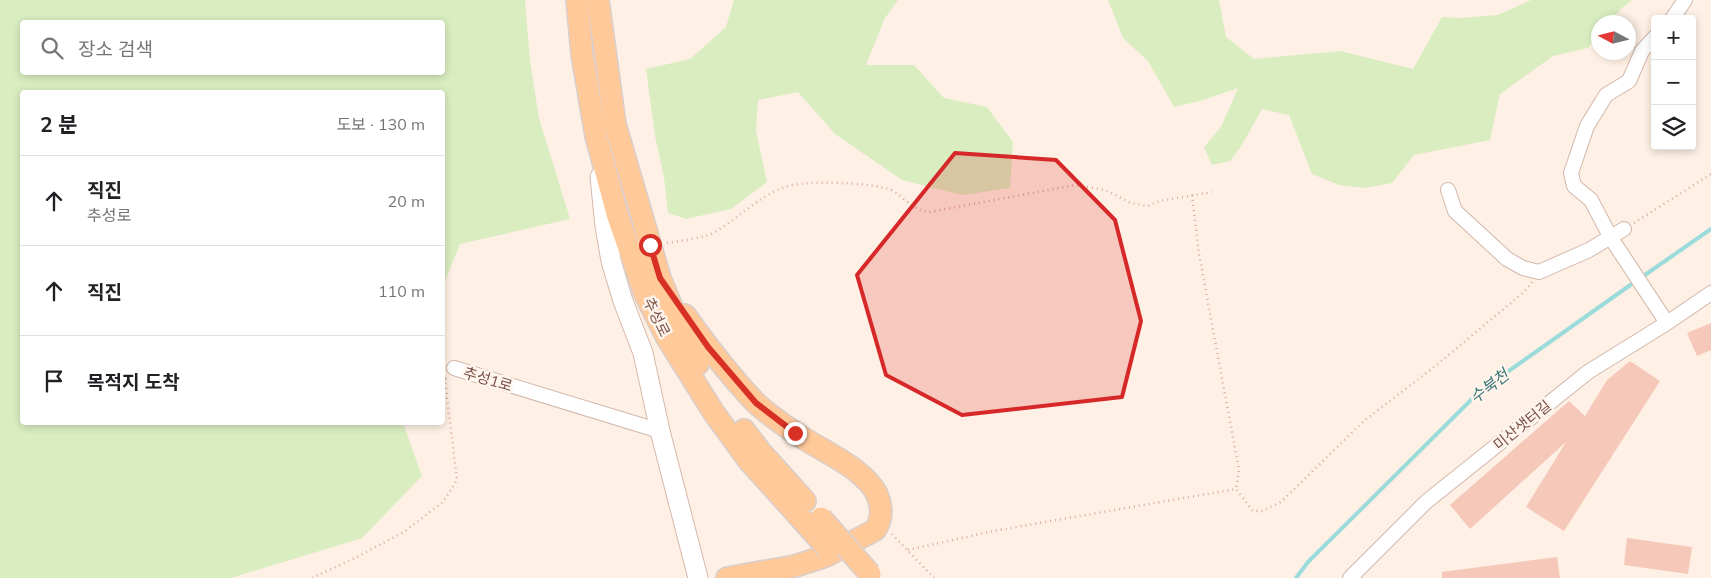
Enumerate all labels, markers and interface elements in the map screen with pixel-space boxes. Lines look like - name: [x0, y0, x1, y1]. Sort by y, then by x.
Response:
- north arrow: [1591, 15, 1636, 60]
- map controls: [1651, 15, 1696, 150]
- button: +: [1651, 15, 1696, 60]
- search box: [20, 20, 445, 75]
- icon: search: [38, 34, 66, 62]
- text: 장소 검색: [78, 37, 153, 61]
- button: −: [1651, 60, 1696, 105]
- button: layers: [1651, 105, 1696, 150]
- text: 2 분: [40, 111, 78, 137]
- text: 도보 · 130 m: [336, 114, 425, 134]
- text: 직진: [87, 178, 122, 202]
- icon: ahead: [40, 187, 68, 215]
- text: 20 m: [388, 191, 425, 211]
- text: 추성로: [87, 205, 131, 225]
- route start: [639, 234, 662, 257]
- icon: ahead: [40, 277, 68, 305]
- text: 직진: [87, 280, 122, 304]
- text: 110 m: [378, 281, 425, 301]
- street label: 추성로: [639, 294, 675, 340]
- street label: 추성1로: [461, 363, 515, 395]
- water label: 수북천: [1465, 363, 1514, 407]
- icon: arrive: [40, 367, 68, 395]
- text: 목적지 도착: [87, 370, 180, 394]
- street label: 미산샛터길: [1489, 396, 1555, 454]
- route end: [784, 422, 807, 445]

